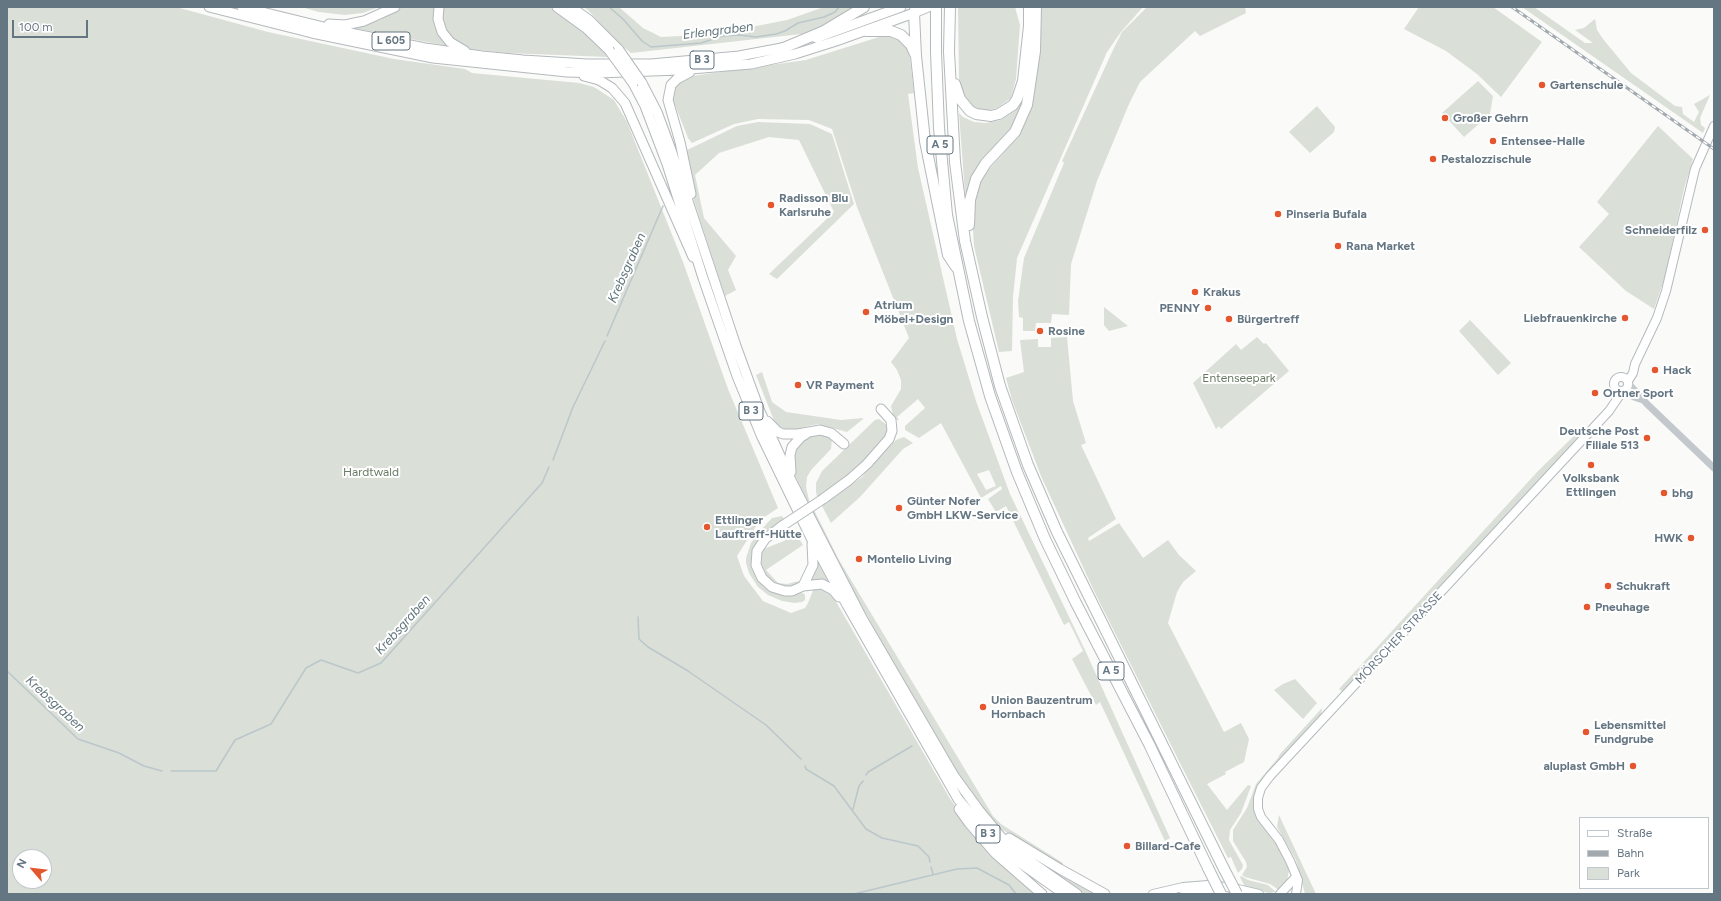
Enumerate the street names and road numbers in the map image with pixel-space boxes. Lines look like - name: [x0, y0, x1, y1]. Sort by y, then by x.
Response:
- road number: L 605: [372, 32, 410, 50]
- road number: B 3: [690, 51, 714, 69]
- road number: A 5: [927, 136, 953, 154]
- road number: B 3: [739, 402, 763, 420]
- street label: MÖRSCHER STRASSE: [1352, 589, 1446, 687]
- road number: A 5: [1098, 662, 1124, 680]
- road number: B 3: [976, 825, 1000, 843]

